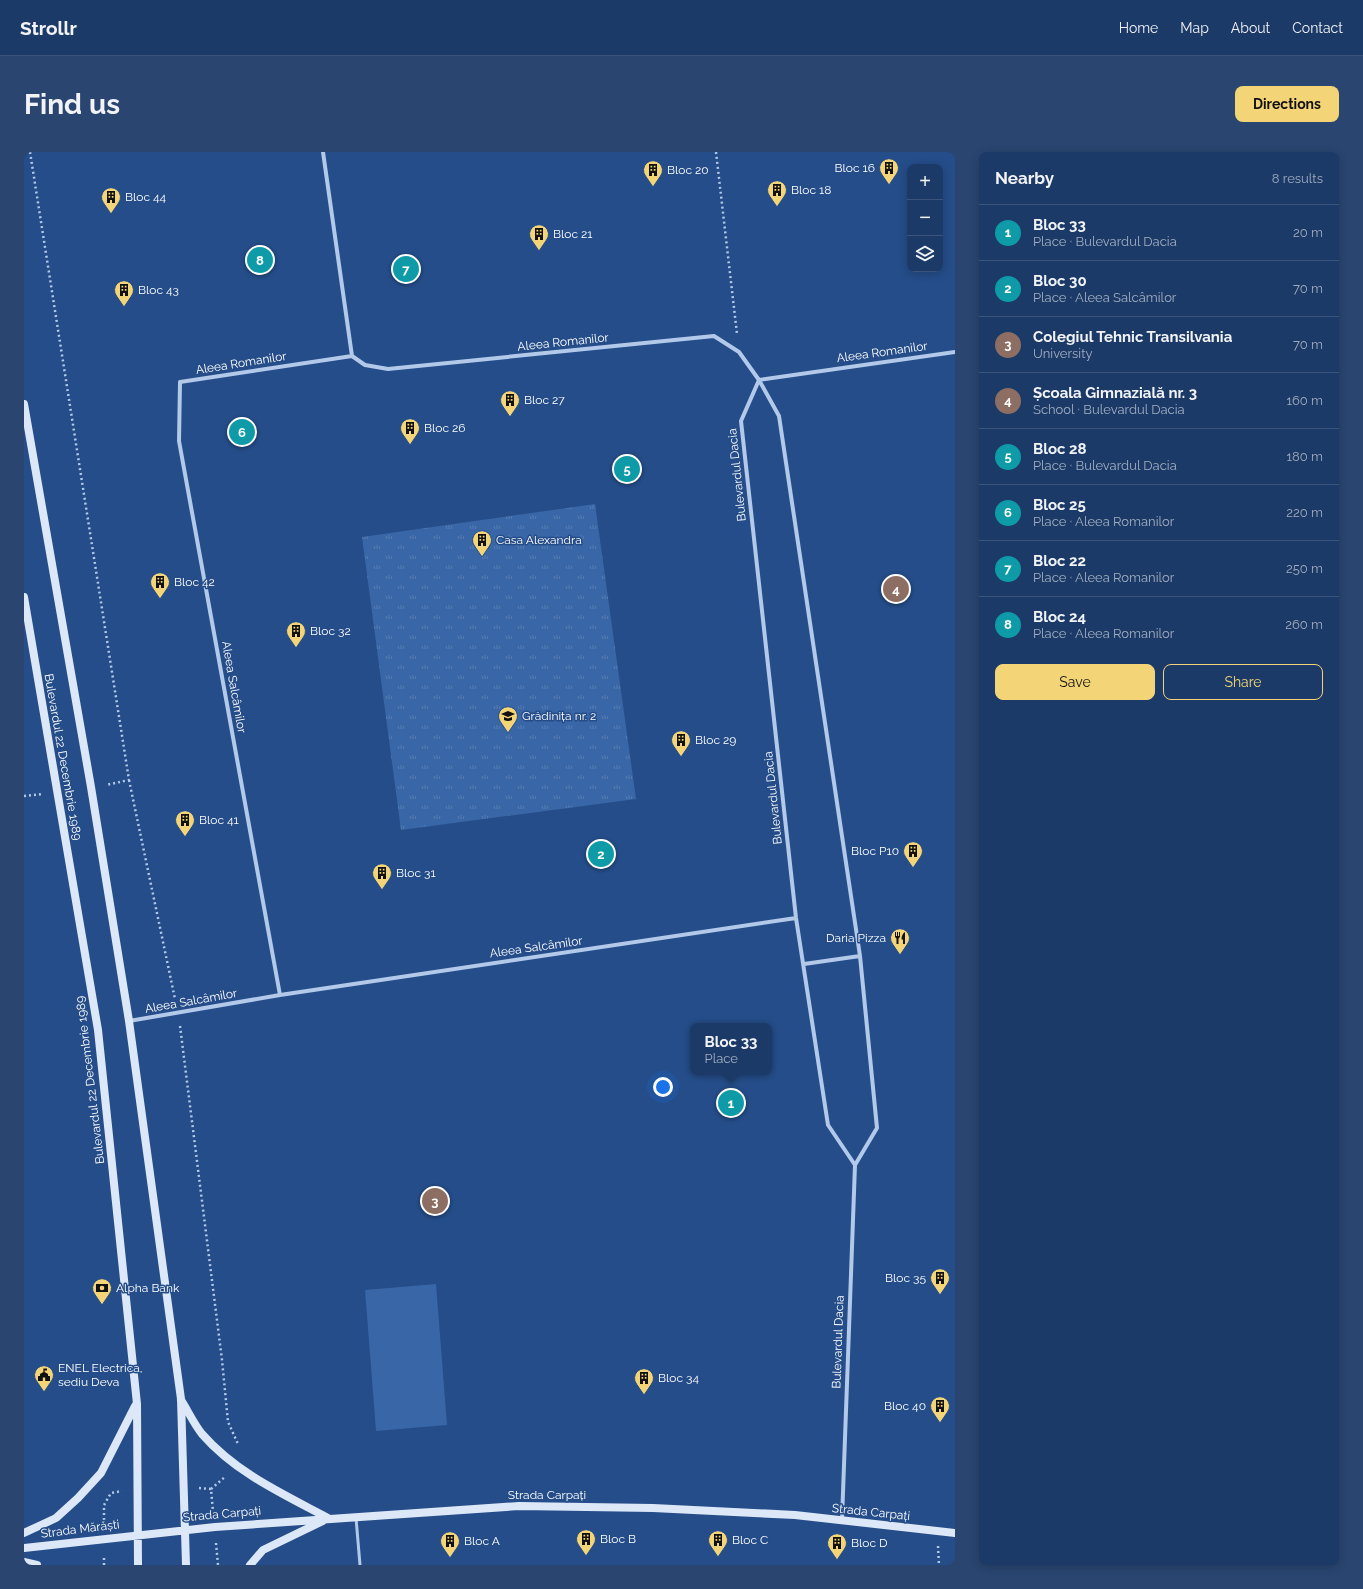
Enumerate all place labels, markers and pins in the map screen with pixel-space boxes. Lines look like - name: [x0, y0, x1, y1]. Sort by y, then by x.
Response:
- building icon: Bloc 16: [878, 157, 900, 185]
- building icon: Bloc 20: [642, 159, 664, 187]
- place label: Bloc 16: [835, 161, 875, 175]
- place label: Bloc 20: [667, 163, 709, 177]
- building icon: Bloc 18: [766, 179, 788, 207]
- place label: Bloc 18: [791, 183, 831, 197]
- building icon: Bloc 44: [100, 186, 122, 214]
- place label: Bloc 44: [125, 190, 167, 204]
- building icon: Bloc 21: [528, 223, 550, 251]
- place label: Bloc 21: [553, 227, 592, 241]
- pin: 8: [247, 245, 273, 275]
- pin: 7: [393, 254, 419, 284]
- building icon: Bloc 43: [113, 279, 135, 307]
- place label: Bloc 43: [138, 283, 179, 297]
- building icon: Bloc 27: [499, 389, 521, 417]
- place label: Bloc 27: [524, 393, 565, 407]
- pin: 6: [229, 417, 255, 447]
- building icon: Bloc 26: [399, 417, 421, 445]
- place label: Bloc 26: [424, 421, 466, 435]
- pin: 5: [614, 454, 640, 484]
- building icon: Casa Alexandra: [471, 529, 493, 557]
- place label: Casa Alexandra: [496, 533, 582, 547]
- building icon: Bloc 42: [149, 571, 171, 599]
- pin: 4: [883, 574, 909, 604]
- place label: Bloc 42: [174, 575, 215, 589]
- building icon: Bloc 32: [285, 620, 307, 648]
- place label: Bloc 32: [310, 624, 351, 638]
- school or university icon: Grădinița nr. 2: [497, 705, 519, 733]
- place label: Grădinița nr. 2: [522, 709, 596, 723]
- building icon: Bloc 29: [670, 729, 692, 757]
- place label: Bloc 29: [695, 733, 736, 747]
- building icon: Bloc 41: [174, 809, 196, 837]
- place label: Bloc 41: [199, 813, 239, 827]
- pin: 2: [588, 839, 614, 869]
- building icon: Bloc P10: [902, 840, 924, 868]
- place label: Bloc P10: [851, 844, 899, 858]
- building icon: Bloc 31: [371, 862, 393, 890]
- place label: Bloc 31: [396, 866, 436, 880]
- restaurant icon: Daria Pizza: [889, 927, 911, 955]
- place label: Daria Pizza: [826, 931, 886, 945]
- pin: 1: [718, 1088, 744, 1118]
- pin: 3: [422, 1186, 448, 1216]
- building icon: Bloc 35: [929, 1267, 951, 1295]
- place label: Bloc 35: [885, 1271, 926, 1285]
- bank icon: Alpha Bank: [91, 1277, 113, 1305]
- place label: Alpha Bank: [116, 1281, 180, 1295]
- place label: ENEL Electrica, sediu Deva: [58, 1361, 142, 1389]
- public building icon: ENEL Electrica, sediu Deva: [33, 1364, 55, 1392]
- building icon: Bloc 34: [633, 1367, 655, 1395]
- place label: Bloc 34: [658, 1371, 699, 1385]
- building icon: Bloc 40: [929, 1395, 951, 1423]
- place label: Bloc 40: [884, 1399, 926, 1413]
- building icon: Bloc B: [575, 1528, 597, 1556]
- building icon: Bloc C: [707, 1529, 729, 1557]
- building icon: Bloc A: [439, 1530, 461, 1558]
- place label: Bloc B: [600, 1532, 636, 1546]
- building icon: Bloc D: [826, 1532, 848, 1560]
- place label: Bloc C: [732, 1533, 768, 1547]
- place label: Bloc A: [464, 1534, 500, 1548]
- place label: Bloc D: [851, 1536, 888, 1550]

